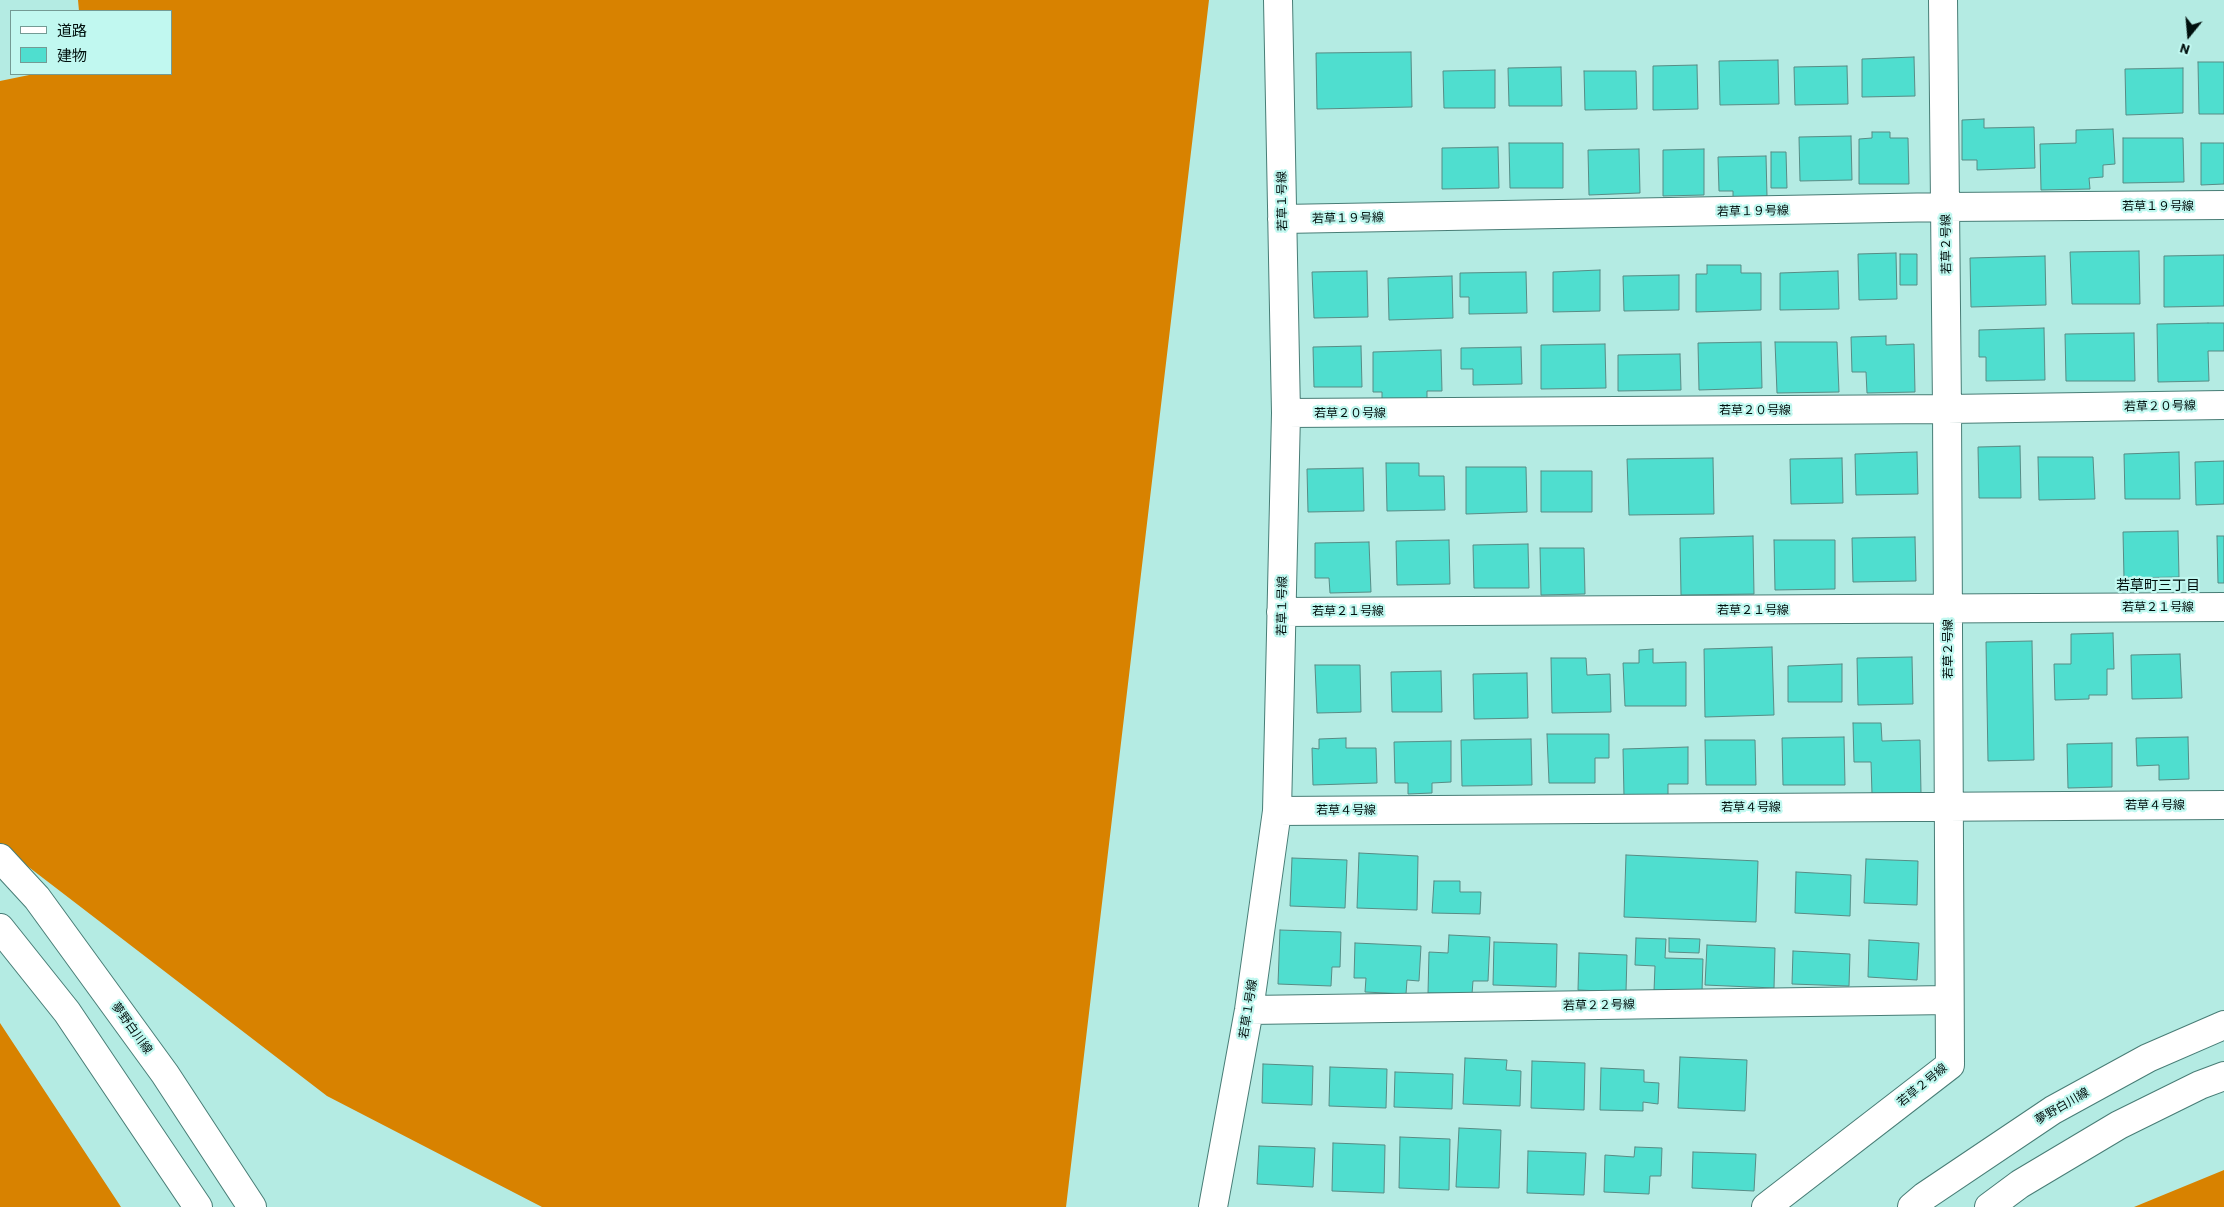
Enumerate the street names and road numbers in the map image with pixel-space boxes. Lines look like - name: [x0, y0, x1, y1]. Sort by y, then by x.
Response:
- street label: 若草１号線: [1274, 171, 1290, 231]
- street label: 若草１９号線: [2122, 199, 2194, 213]
- street label: 若草１９号線: [1717, 203, 1789, 219]
- street label: 若草１９号線: [1312, 210, 1384, 226]
- street label: 若草２号線: [1938, 214, 1954, 274]
- street label: 若草２０号線: [2124, 398, 2196, 414]
- street label: 若草２０号線: [1719, 403, 1791, 417]
- street label: 若草２０号線: [1314, 406, 1386, 420]
- street label: 若草１号線: [1274, 576, 1290, 636]
- street label: 若草２１号線: [2122, 600, 2194, 614]
- street label: 若草２１号線: [1717, 603, 1789, 617]
- street label: 若草２１号線: [1312, 604, 1384, 618]
- street label: 若草２号線: [1941, 619, 1955, 679]
- street label: 若草４号線: [2125, 798, 2185, 812]
- street label: 若草４号線: [1721, 800, 1781, 814]
- street label: 若草４号線: [1316, 803, 1376, 817]
- street label: 若草１号線: [1236, 978, 1260, 1040]
- street label: 若草２２号線: [1563, 997, 1635, 1013]
- street label: 夢野白川線: [109, 999, 155, 1057]
- street label: 若草２号線: [1894, 1061, 1950, 1109]
- street label: 夢野白川線: [2032, 1085, 2092, 1127]

